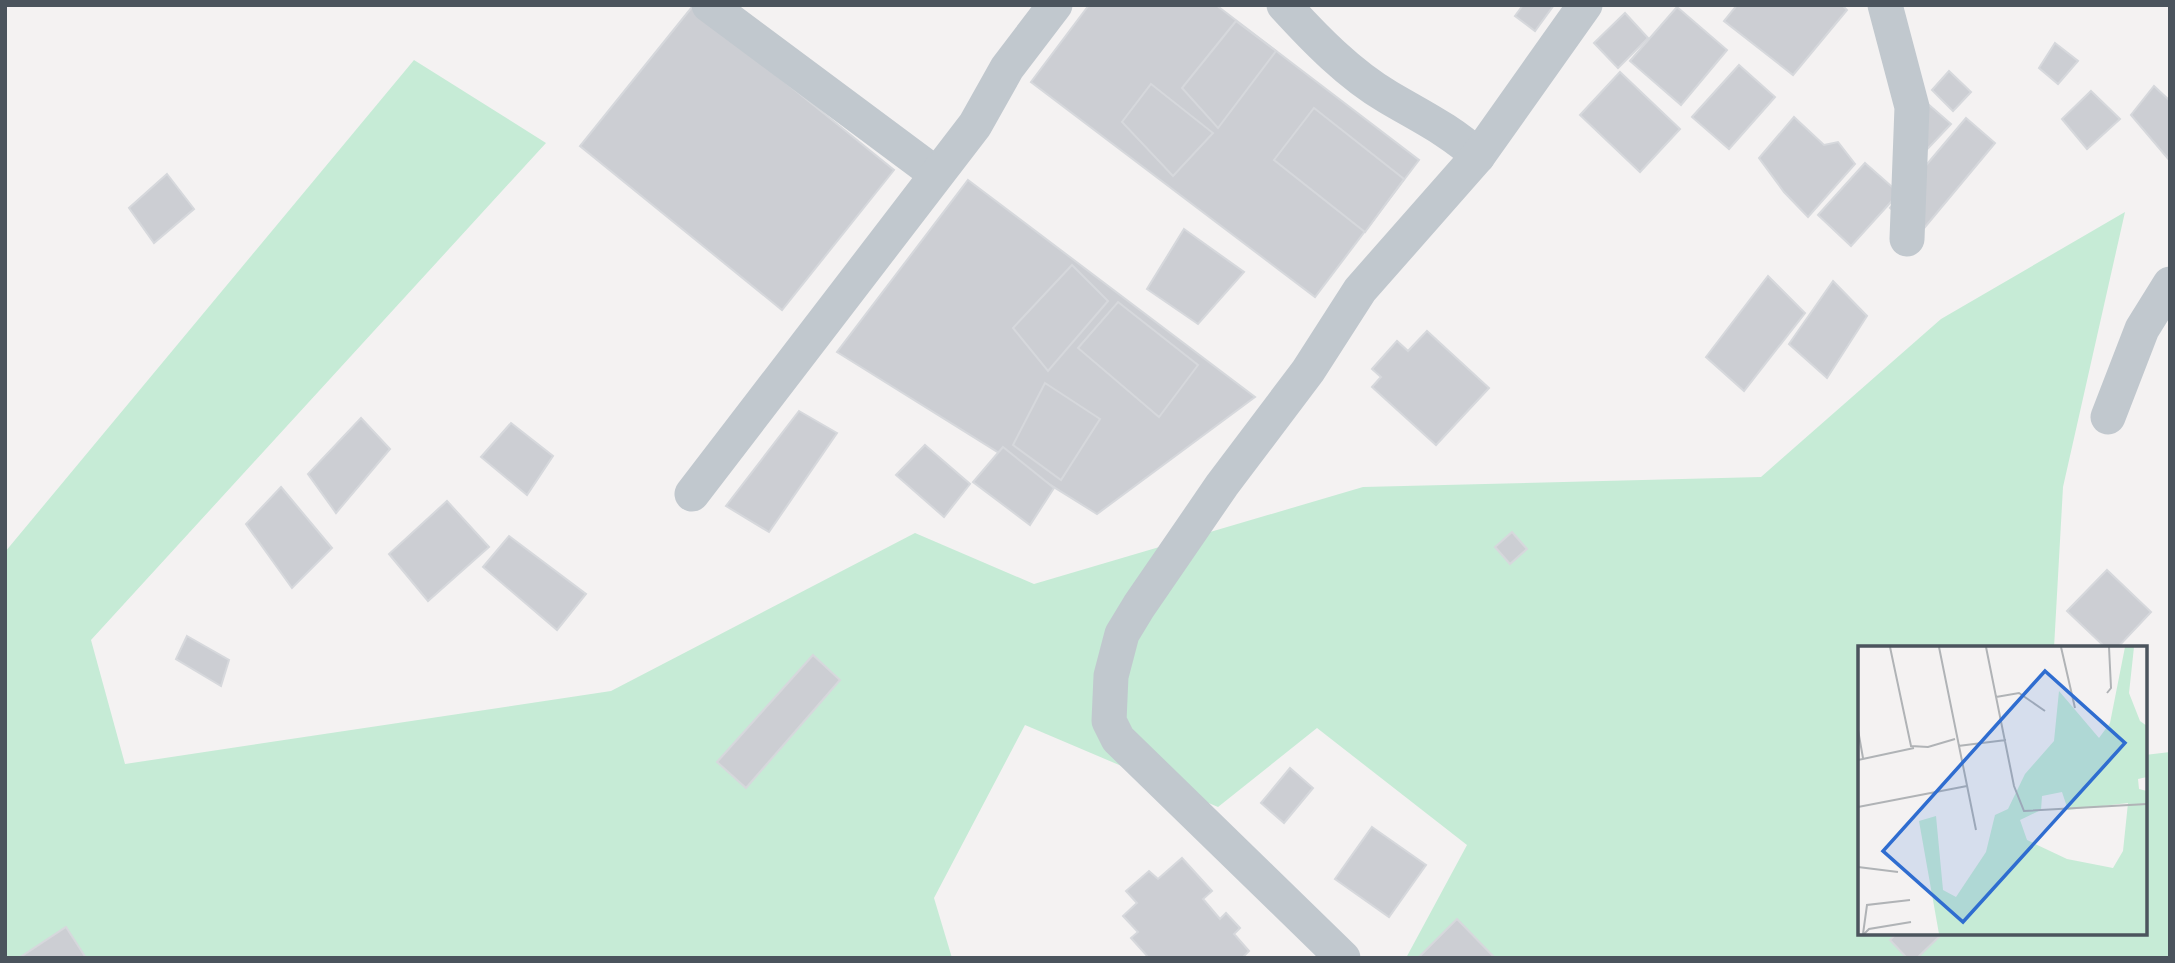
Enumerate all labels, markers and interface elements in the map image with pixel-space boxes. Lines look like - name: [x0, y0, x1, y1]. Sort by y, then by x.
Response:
- inset map: [1858, 646, 2147, 935]

